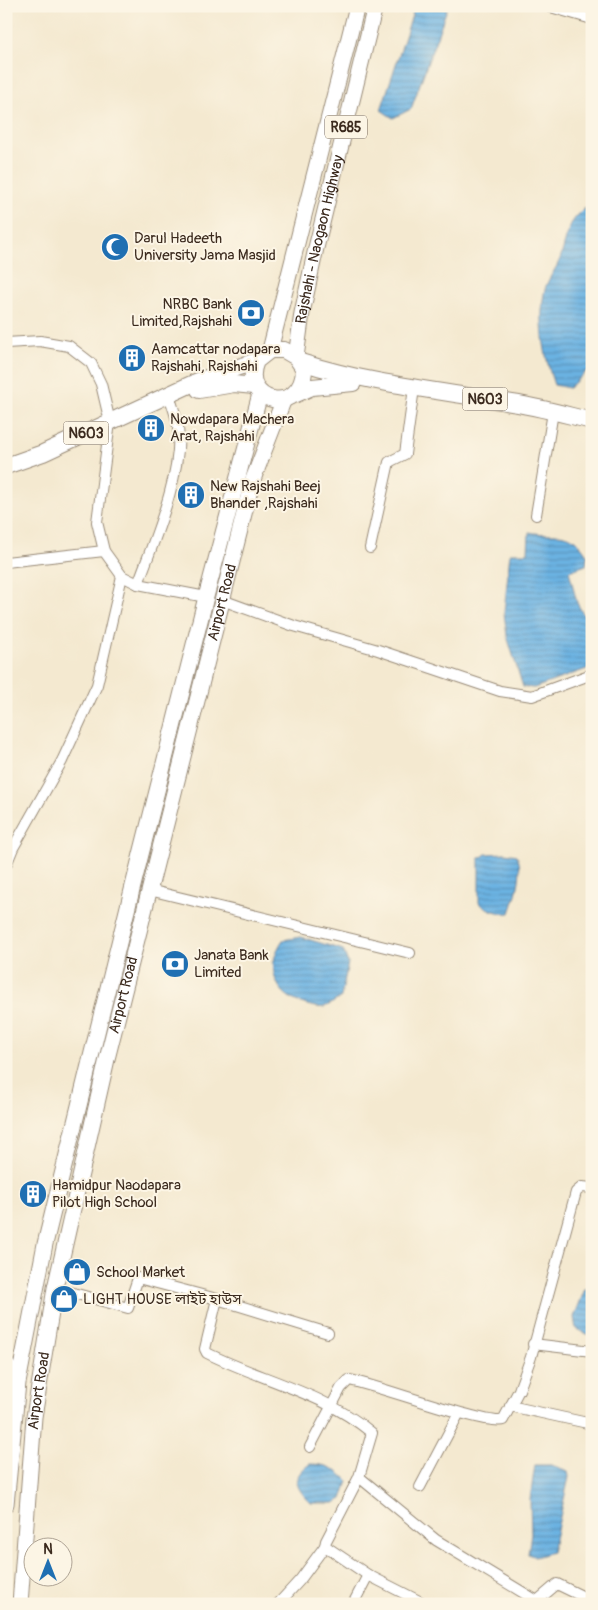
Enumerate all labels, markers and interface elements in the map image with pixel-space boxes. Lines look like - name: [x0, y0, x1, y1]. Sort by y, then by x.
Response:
- road number: R685: [325, 115, 367, 138]
- street label: Rajshahi - Naogaon Highway: [292, 153, 348, 325]
- place label: Darul Hadeeth University Jama Masjid: [134, 229, 276, 265]
- mosque icon: Darul Hadeeth University Jama Masjid: [100, 232, 130, 262]
- place label: NRBC Bank Limited,Rajshahi: [131, 295, 233, 331]
- bank icon: NRBC Bank Limited,Rajshahi: [236, 298, 266, 328]
- place label: Aamcattar nodapara Rajshahi, Rajshahi: [151, 340, 280, 376]
- building icon: Aamcattar nodapara Rajshahi, Rajshahi: [117, 343, 147, 373]
- road number: N603: [462, 388, 508, 410]
- place label: Nowdapara Machera Arat, Rajshahi: [170, 410, 294, 446]
- building icon: Nowdapara Machera Arat, Rajshahi: [136, 413, 166, 443]
- road number: N603: [64, 422, 108, 444]
- place label: New Rajshahi Beej Bhander ,Rajshahi: [210, 477, 321, 513]
- building icon: New Rajshahi Beej Bhander ,Rajshahi: [176, 480, 206, 510]
- street label: Airport Road: [203, 562, 241, 643]
- place label: Janata Bank Limited: [194, 946, 270, 982]
- bank icon: Janata Bank Limited: [160, 949, 190, 979]
- street label: Airport Road: [105, 955, 142, 1036]
- place label: Hamidpur Naodapara Pilot High School: [52, 1176, 181, 1212]
- building icon: Hamidpur Naodapara Pilot High School: [18, 1179, 48, 1209]
- shop icon: School Market: [62, 1257, 92, 1287]
- place label: School Market: [96, 1263, 186, 1282]
- shop icon: LIGHT HOUSE লাইট হাউস: [49, 1284, 79, 1314]
- place label: LIGHT HOUSE লাইট হাউস: [83, 1290, 242, 1309]
- street label: Airport Road: [24, 1351, 54, 1431]
- north arrow: [22, 1538, 72, 1588]
- text: N: [43, 1541, 53, 1558]

